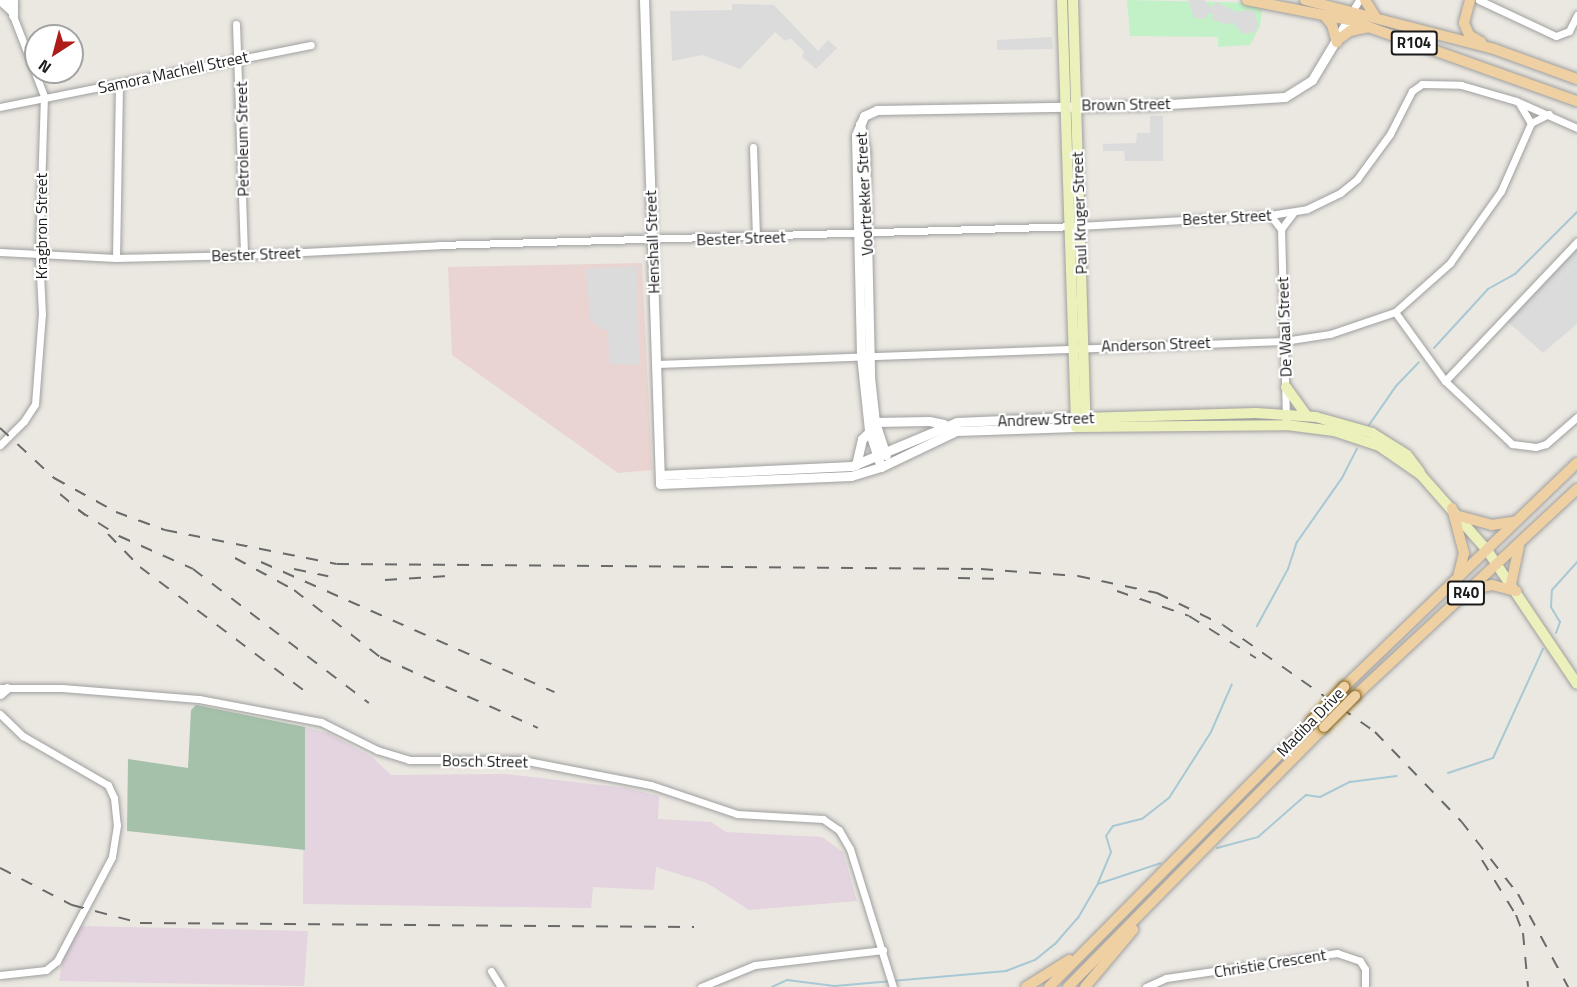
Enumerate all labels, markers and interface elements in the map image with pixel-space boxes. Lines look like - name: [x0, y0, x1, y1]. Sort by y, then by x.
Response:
- north arrow: [24, 24, 84, 84]
- road number: R104: [1390, 31, 1438, 55]
- street label: Samora Machell Street: [96, 47, 250, 97]
- text: N: [33, 54, 56, 80]
- street label: Petroleum Street: [231, 81, 253, 197]
- street label: Brown Street: [1081, 94, 1171, 114]
- street label: Voortrekker Street: [851, 132, 877, 256]
- street label: Paul Kruger Street: [1067, 151, 1091, 275]
- street label: Kragbron Street: [31, 173, 51, 279]
- street label: Henshall Street: [641, 190, 663, 294]
- street label: Bester Street: [1182, 205, 1272, 229]
- street label: Bester Street: [696, 227, 786, 249]
- street label: Bester Street: [211, 243, 301, 265]
- street label: De Waal Street: [1273, 277, 1295, 377]
- street label: Anderson Street: [1101, 332, 1211, 356]
- street label: Andrew Street: [997, 408, 1095, 430]
- road number: R40: [1446, 581, 1486, 605]
- street label: Madiba Drive: [1272, 684, 1348, 760]
- street label: Bosch Street: [442, 751, 528, 771]
- street label: Christie Crescent: [1213, 945, 1327, 981]

